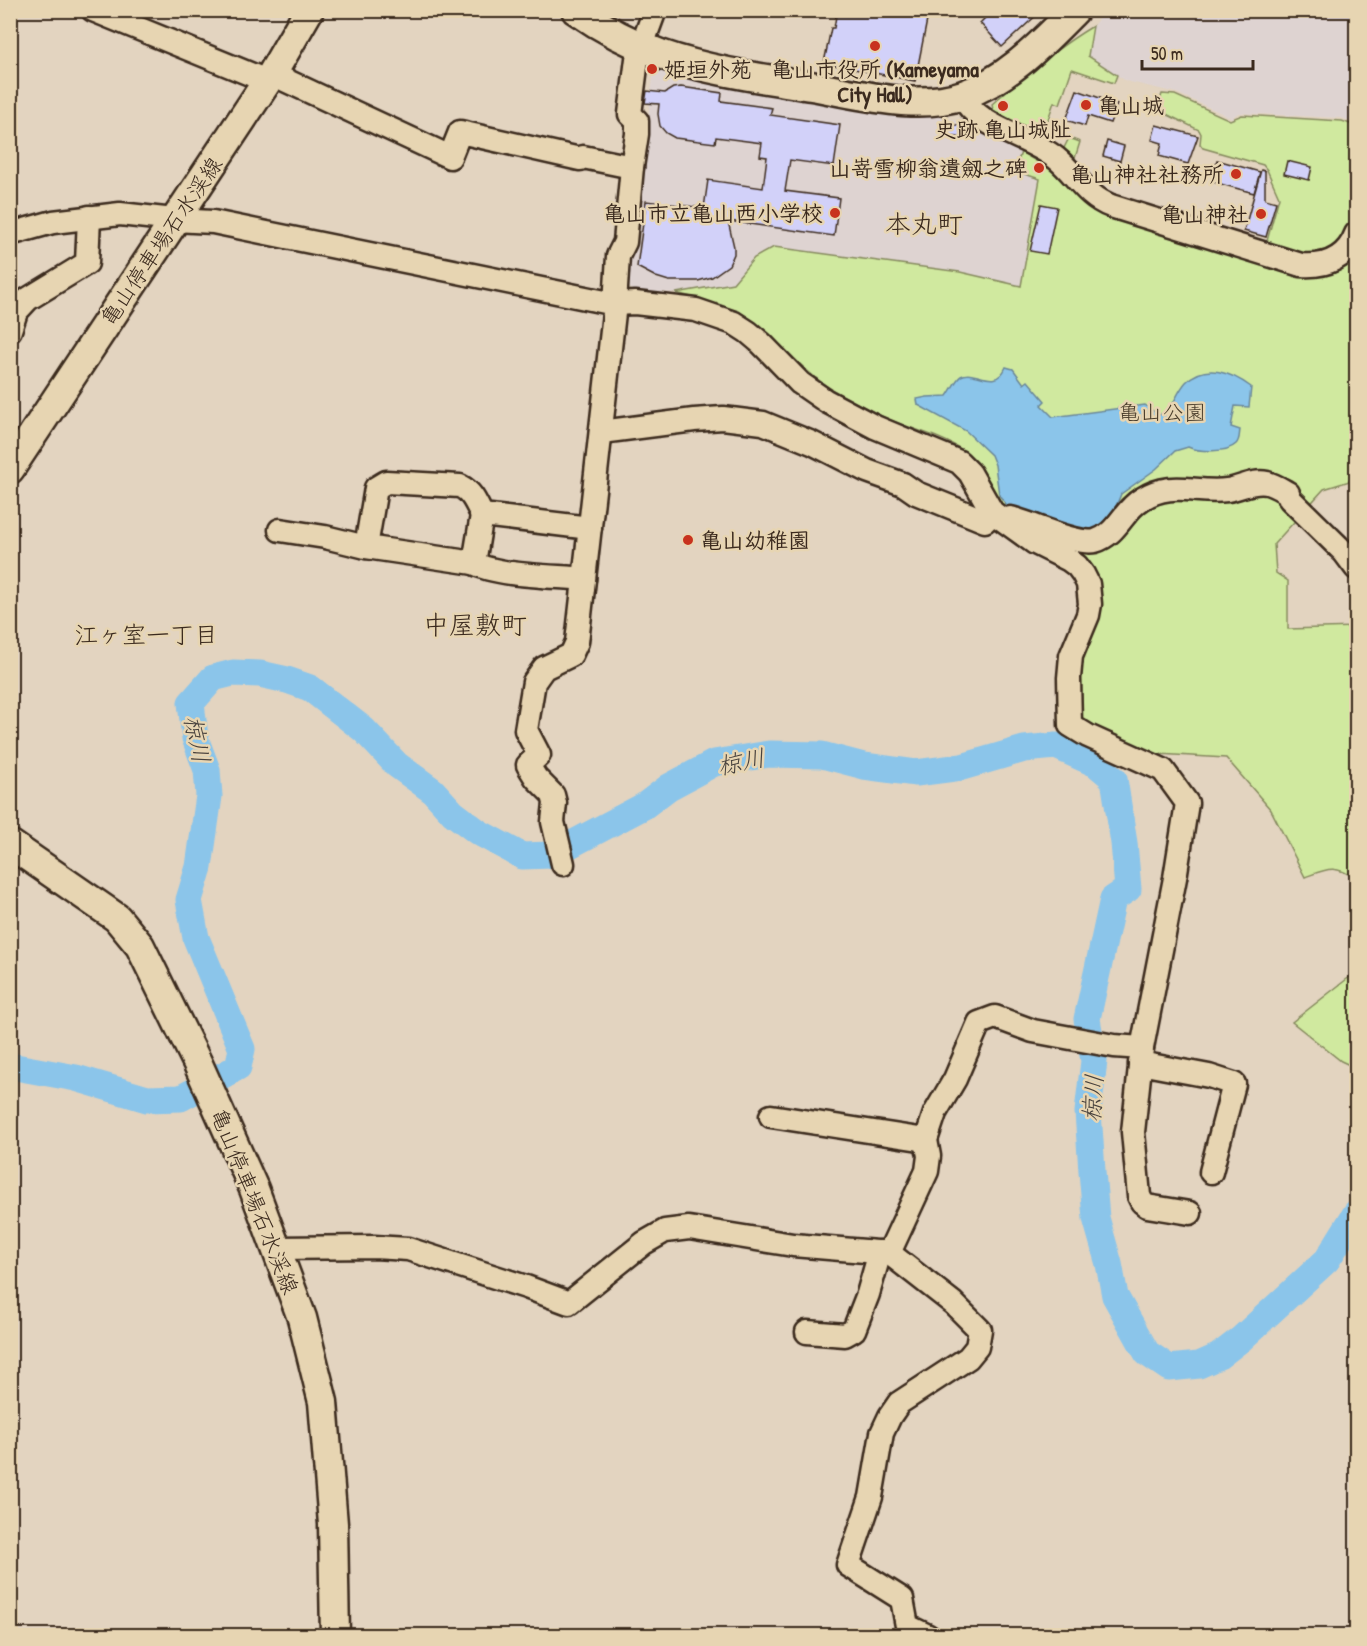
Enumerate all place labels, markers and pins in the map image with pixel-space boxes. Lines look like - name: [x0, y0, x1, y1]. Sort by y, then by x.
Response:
- marker: 亀山市役所 (Kameyama City Hall): [868, 39, 882, 53]
- place label: 姫垣外苑: [664, 54, 752, 84]
- place label: 亀山市役所 (Kameyama City Hall): [771, 54, 979, 110]
- marker: 姫垣外苑: [645, 62, 659, 76]
- place label: 亀山城: [1098, 90, 1164, 120]
- marker: 亀山城: [1079, 98, 1093, 112]
- marker: 史跡 亀山城阯: [996, 99, 1010, 113]
- place label: 史跡 亀山城阯: [934, 114, 1072, 144]
- place label: 山嵜雪柳翁遺劔之碑: [829, 153, 1027, 183]
- place label: 亀山神社社務所: [1070, 159, 1224, 189]
- marker: 山嵜雪柳翁遺劔之碑: [1032, 161, 1046, 175]
- marker: 亀山神社社務所: [1229, 167, 1243, 181]
- place label: 亀山市立亀山西小学校: [603, 198, 823, 228]
- place label: 亀山神社: [1161, 199, 1249, 229]
- marker: 亀山市立亀山西小学校: [828, 206, 842, 220]
- marker: 亀山神社: [1254, 207, 1268, 221]
- place label: 亀山幼稚園: [700, 525, 810, 555]
- marker: 亀山幼稚園: [681, 533, 695, 547]

